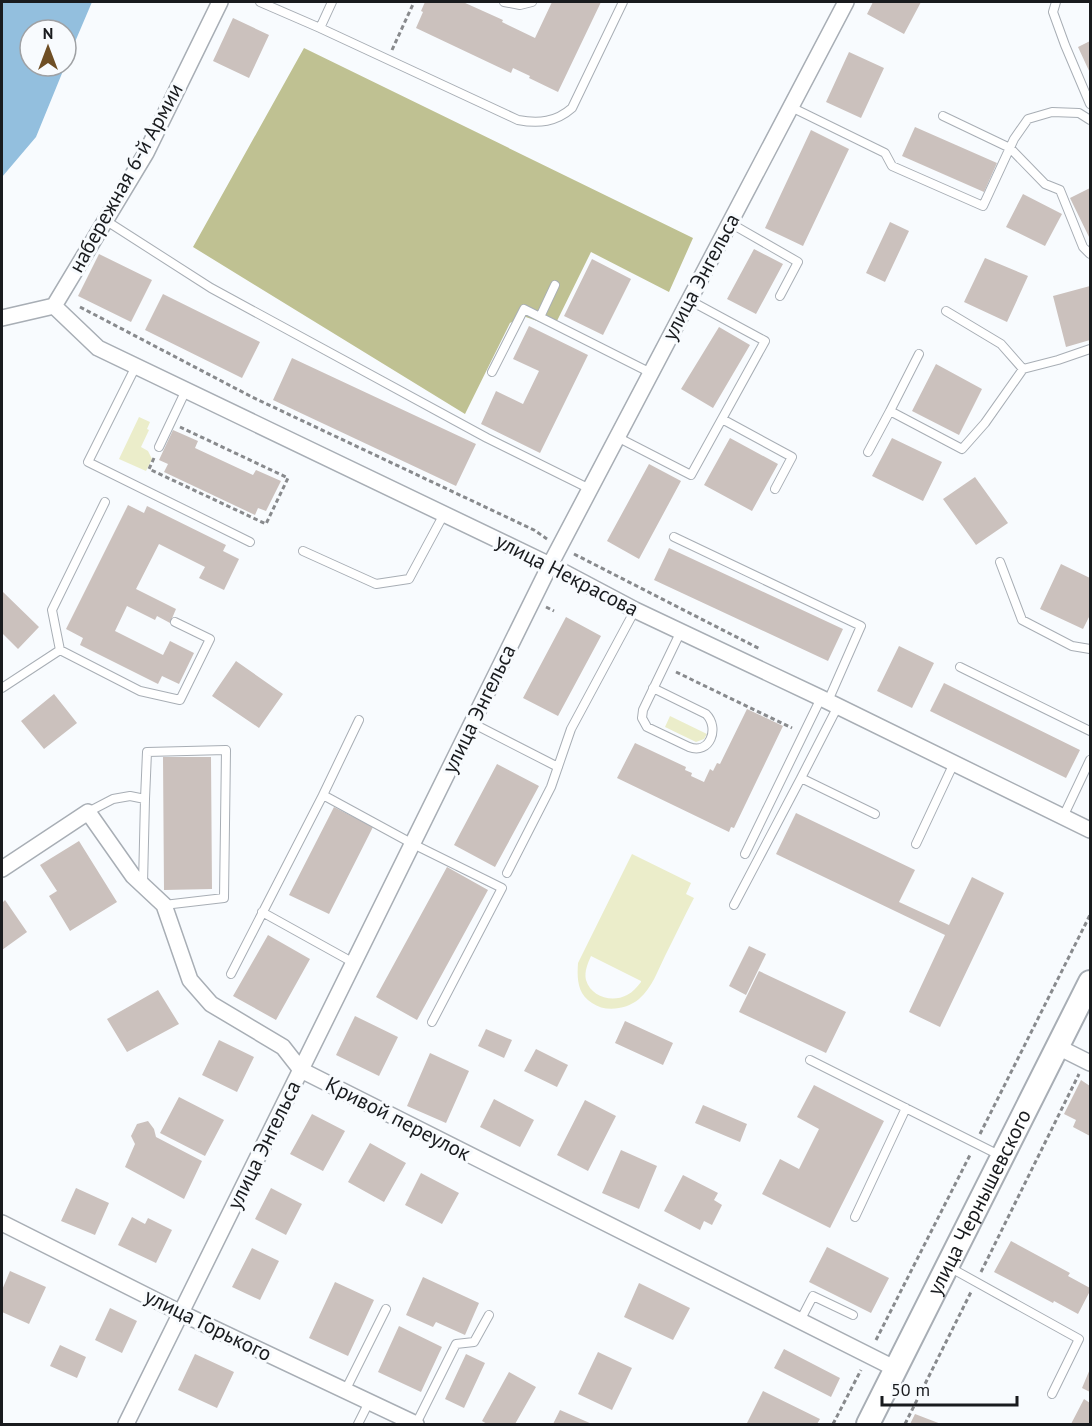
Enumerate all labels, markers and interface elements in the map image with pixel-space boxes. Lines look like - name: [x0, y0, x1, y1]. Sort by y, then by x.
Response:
- north arrow: [18, 18, 78, 78]
- text: N: [43, 23, 53, 43]
- street label: набережная 6-й Армии: [62, 78, 189, 277]
- street label: улица Энгельса: [656, 209, 745, 345]
- street label: улица Некрасова: [491, 527, 643, 622]
- street label: улица Энгельса: [436, 640, 521, 778]
- street label: Кривой переулок: [321, 1070, 475, 1167]
- street label: улица Энгельса: [221, 1076, 306, 1214]
- street label: улица Чернышевского: [921, 1105, 1037, 1300]
- street label: улица Горького: [140, 1282, 276, 1367]
- scale bar: [882, 1369, 1017, 1407]
- text: 50 m: [891, 1378, 930, 1401]

